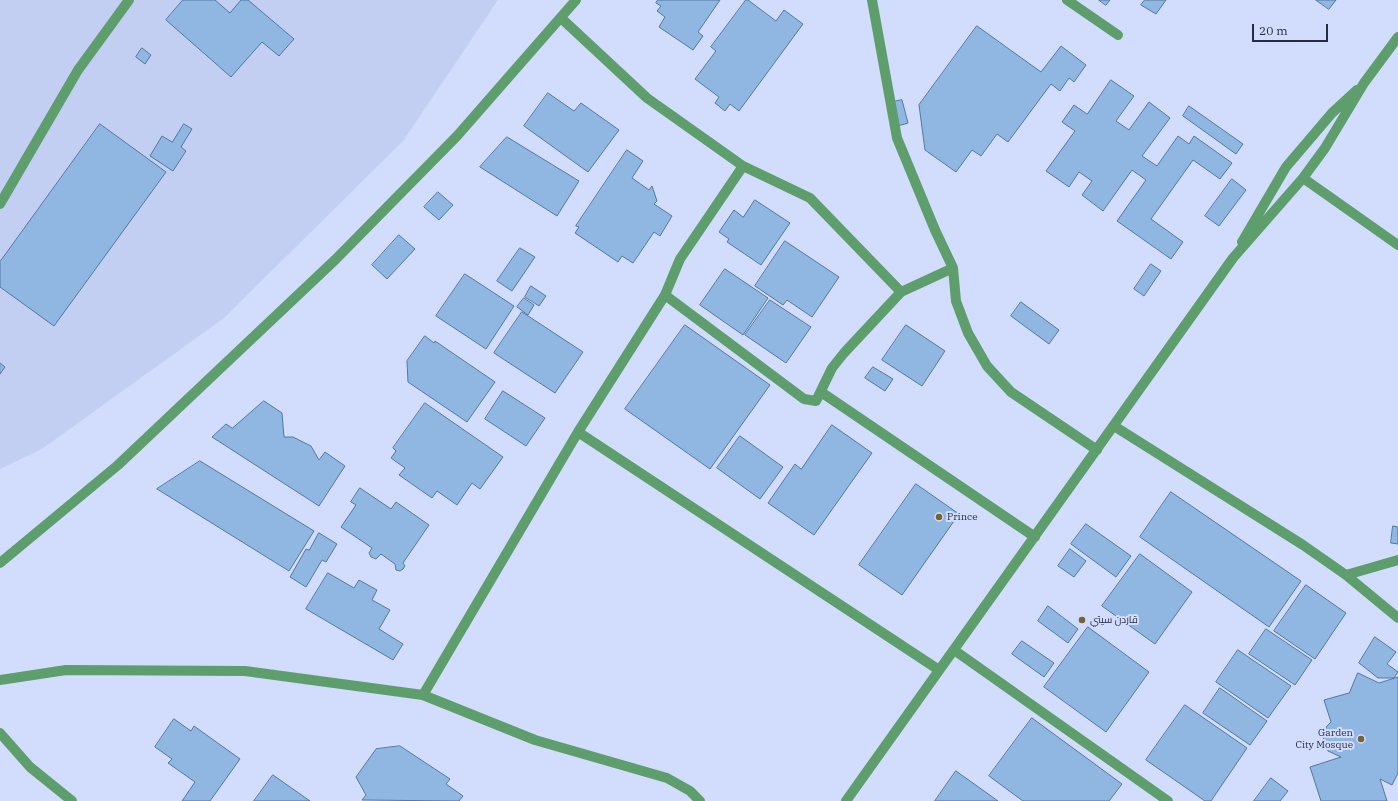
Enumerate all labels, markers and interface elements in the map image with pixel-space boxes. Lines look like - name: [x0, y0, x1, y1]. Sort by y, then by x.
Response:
- scale bar: [1254, 16, 1330, 42]
- text: 20 m: [1259, 23, 1288, 38]
- place label: Prince: [947, 511, 978, 523]
- marker: Prince: [934, 512, 944, 522]
- place label: قاردن سيتي: [1090, 614, 1138, 626]
- marker: قاردن سيتي: [1077, 615, 1087, 625]
- place label: Garden City Mosque: [1295, 727, 1353, 750]
- marker: Garden City Mosque: [1356, 734, 1366, 744]

